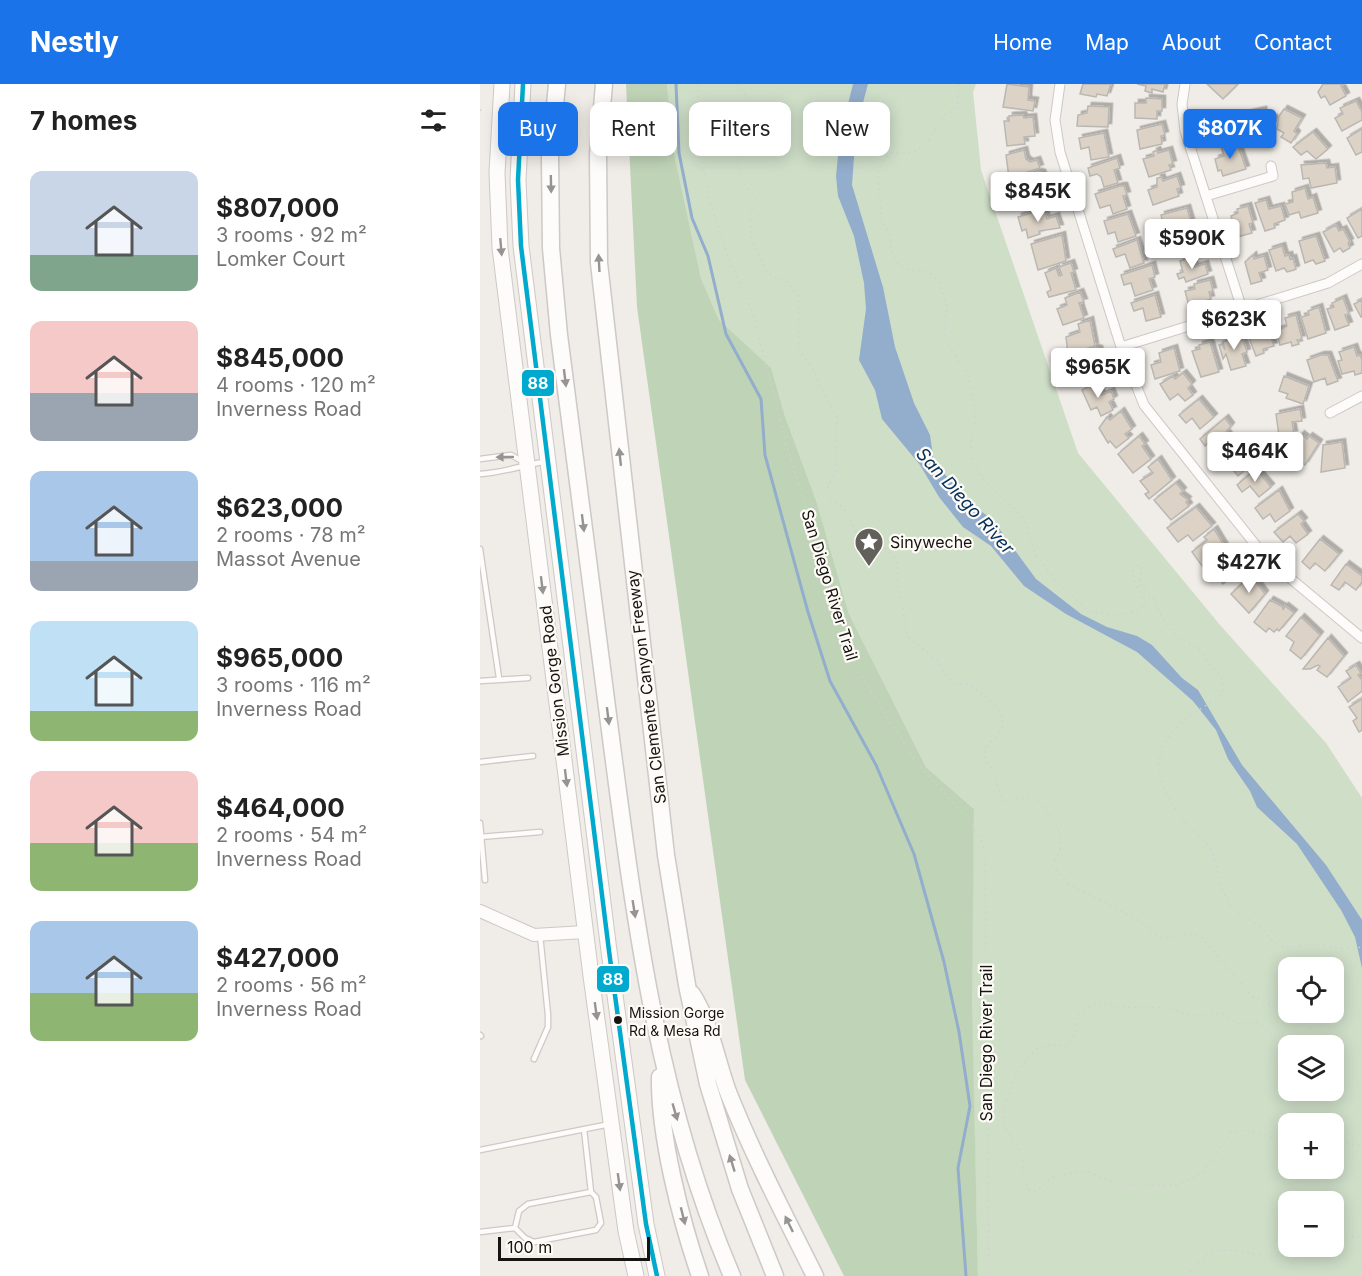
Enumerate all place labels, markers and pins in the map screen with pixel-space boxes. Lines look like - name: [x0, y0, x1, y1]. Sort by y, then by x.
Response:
- pin: $807K: [1188, 109, 1272, 160]
- pin: $845K: [996, 172, 1080, 223]
- pin: $590K: [1150, 219, 1234, 270]
- pin: $623K: [1192, 300, 1276, 351]
- pin: $965K: [1056, 348, 1140, 399]
- pin: $464K: [1213, 432, 1297, 483]
- place icon: Sinyweche: [853, 526, 885, 568]
- place label: Sinyweche: [890, 532, 972, 552]
- pin: $427K: [1207, 543, 1291, 594]
- place label: Mission Gorge Rd & Mesa Rd: [629, 1004, 724, 1039]
- marker: Mission Gorge Rd & Mesa Rd: [612, 1014, 624, 1026]

